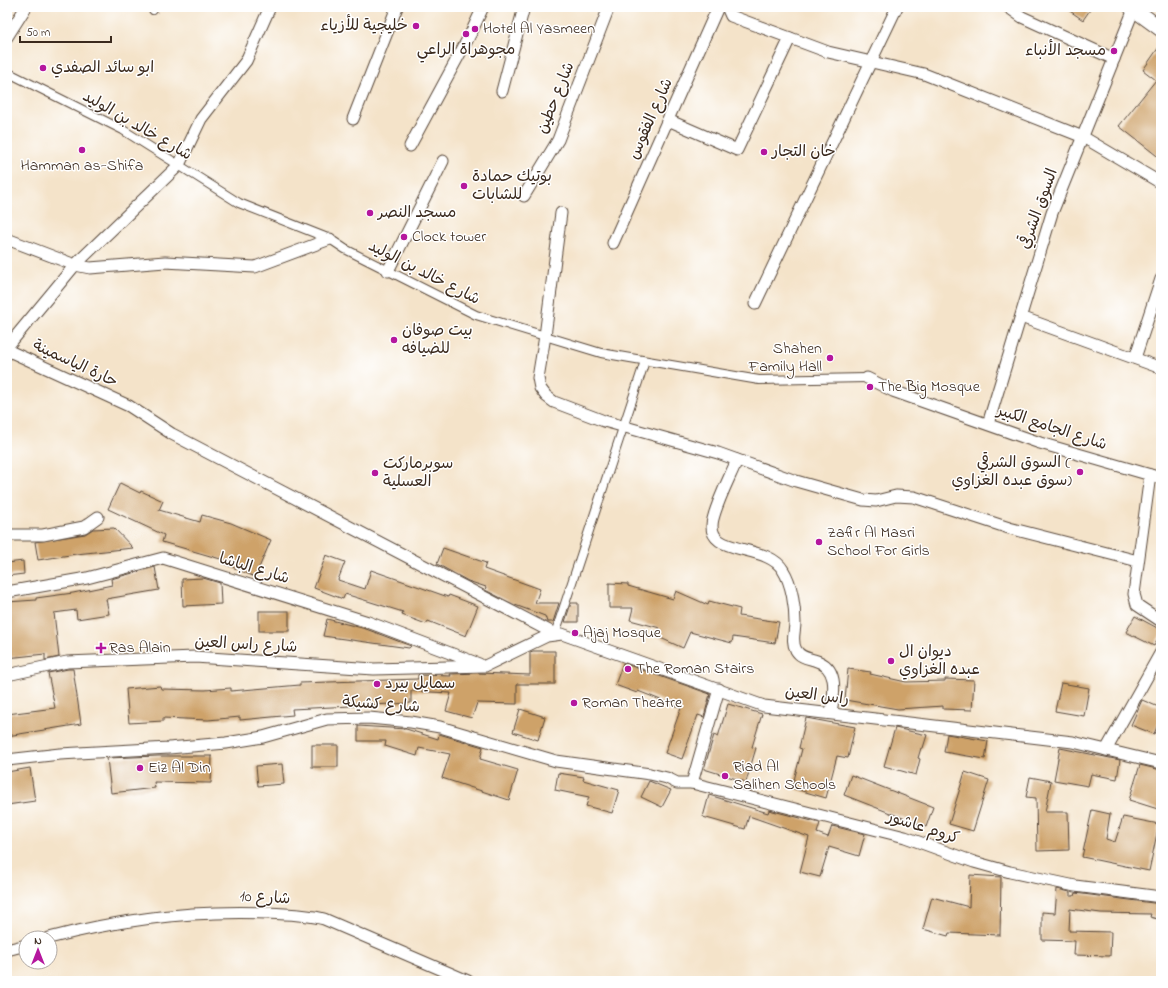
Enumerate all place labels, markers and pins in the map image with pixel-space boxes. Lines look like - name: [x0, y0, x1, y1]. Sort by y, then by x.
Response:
- place label: خليجية للأزياء: [320, 14, 408, 38]
- place label: Hotel Al Yasmeen: [483, 17, 595, 41]
- marker: خليجية للأزياء: [411, 21, 421, 31]
- marker: Hotel Al Yasmeen: [470, 24, 480, 34]
- marker: مجوهراة الراعي: [461, 29, 471, 39]
- place label: مجوهراة الراعي: [417, 38, 515, 63]
- place label: مسجد الأنباء: [1025, 39, 1106, 63]
- marker: مسجد الأنباء: [1109, 46, 1119, 56]
- place label: ابو سائد الصفدي: [51, 56, 154, 80]
- marker: ابو سائد الصفدي: [38, 63, 48, 73]
- place label: خان التجار: [770, 140, 836, 164]
- marker: Hamman as-Shifa: [77, 145, 87, 155]
- marker: خان التجار: [759, 147, 769, 157]
- place label: Hamman as-Shifa: [21, 154, 143, 178]
- place label: بوتيك حمادة للشابات: [472, 165, 552, 207]
- marker: بوتيك حمادة للشابات: [459, 181, 469, 191]
- place label: مسجد النصر: [376, 201, 456, 225]
- marker: مسجد النصر: [365, 208, 375, 218]
- place label: Clock tower: [412, 225, 486, 249]
- marker: Clock tower: [399, 232, 409, 242]
- place label: بيت صوفان للضيافه: [402, 319, 473, 361]
- marker: بيت صوفان للضيافه: [389, 335, 399, 345]
- place label: Shahen Family Hall: [748, 337, 822, 379]
- marker: Shahen Family Hall: [825, 353, 835, 363]
- place label: The Big Mosque: [878, 375, 981, 399]
- marker: The Big Mosque: [865, 382, 875, 392]
- place label: السوق الشرقي ( سوق عبده الغزاوي): [951, 451, 1072, 493]
- place label: سوبرماركت العسلية: [383, 452, 453, 494]
- marker: السوق الشرقي ( سوق عبده الغزاوي): [1075, 467, 1085, 477]
- marker: سوبرماركت العسلية: [370, 468, 380, 478]
- place label: Zafir Al Masri School For Girls: [827, 521, 930, 563]
- marker: Zafir Al Masri School For Girls: [814, 537, 824, 547]
- place label: Ajaj Mosque: [583, 621, 662, 645]
- marker: Ajaj Mosque: [570, 628, 580, 638]
- place label: Ras Alain: [109, 636, 171, 660]
- place label: ديوان ال عبده الغزاوي: [899, 640, 980, 682]
- marker: Ras Alain: [96, 643, 106, 653]
- marker: ديوان ال عبده الغزاوي: [886, 656, 896, 666]
- place label: The Roman Stairs: [636, 657, 754, 681]
- marker: The Roman Stairs: [623, 664, 633, 674]
- place label: سمايل بيرد: [385, 672, 455, 696]
- marker: سمايل بيرد: [372, 679, 382, 689]
- place label: Roman Theatre: [582, 691, 683, 715]
- marker: Roman Theatre: [569, 698, 579, 708]
- place label: Riad Al Salihen Schools: [733, 755, 836, 797]
- place label: Eiz Al Din: [148, 756, 210, 780]
- marker: Eiz Al Din: [135, 763, 145, 773]
- marker: Riad Al Salihen Schools: [720, 771, 730, 781]

